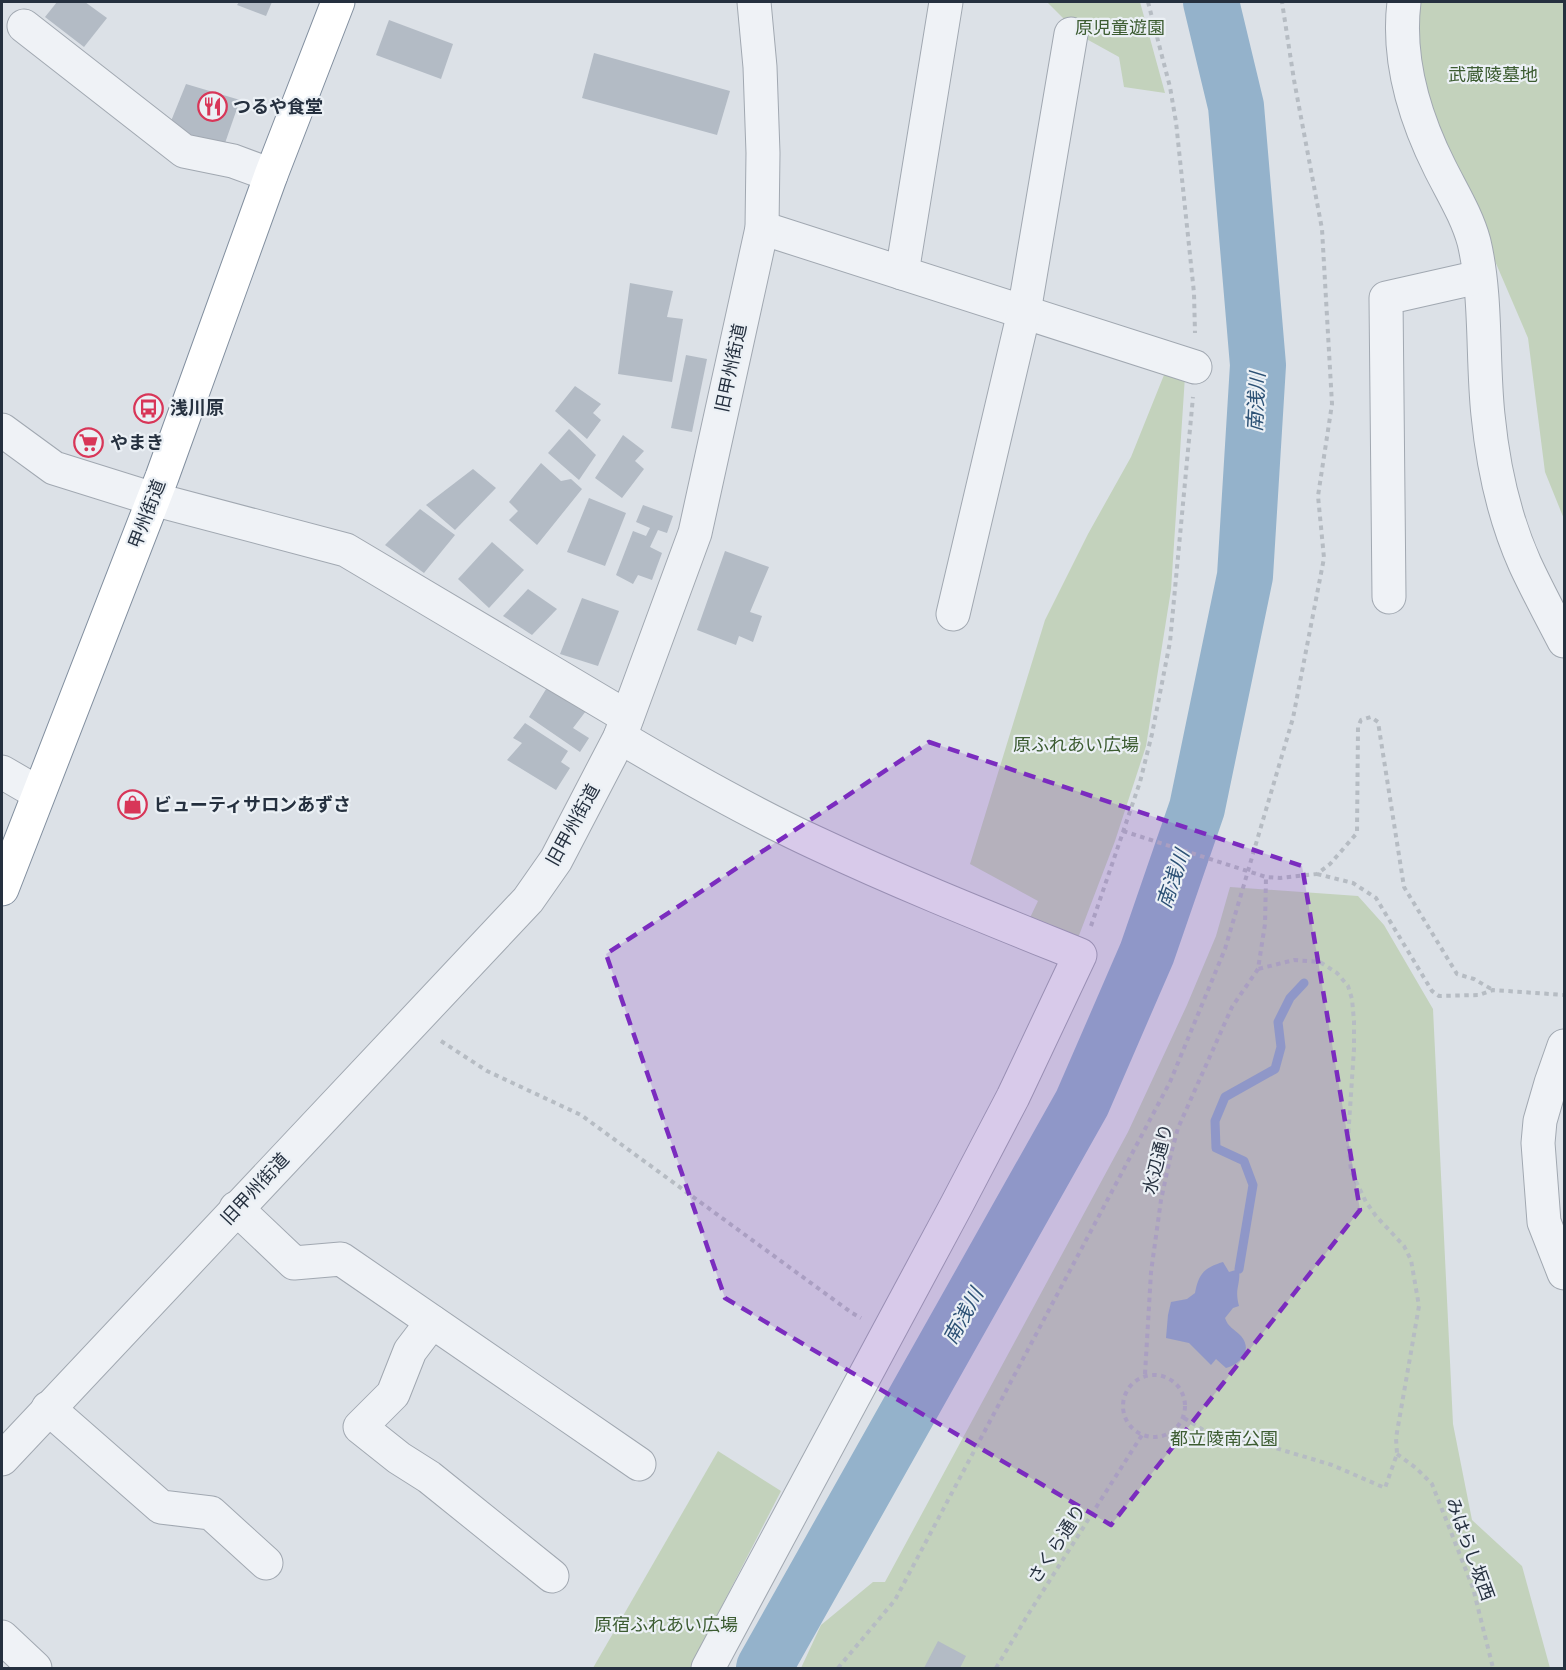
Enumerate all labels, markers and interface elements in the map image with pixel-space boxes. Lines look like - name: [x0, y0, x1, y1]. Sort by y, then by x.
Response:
- park label: 原児童遊園: [1075, 16, 1165, 39]
- park label: 武蔵陵墓地: [1448, 63, 1538, 86]
- restaurant icon: つるや食堂: [196, 91, 228, 123]
- place label: つるや食堂: [233, 95, 323, 118]
- street label: 旧甲州街道: [710, 321, 751, 414]
- water label: 南浅川: [1240, 369, 1271, 433]
- bus stop icon: 浅川原: [133, 392, 165, 424]
- place label: 浅川原: [170, 396, 224, 419]
- supermarket icon: やまき: [73, 427, 105, 459]
- place label: やまき: [110, 431, 164, 454]
- street label: 甲州街道: [123, 476, 170, 552]
- park label: 原ふれあい広場: [1013, 733, 1139, 756]
- street label: 旧甲州街道: [541, 780, 604, 870]
- shop icon: ビューティサロンあずさ: [117, 789, 149, 821]
- place label: ビューティサロンあずさ: [154, 793, 351, 816]
- water label: 南浅川: [1150, 844, 1196, 912]
- street label: 水辺通り: [1138, 1121, 1177, 1197]
- street label: 旧甲州街道: [216, 1148, 294, 1229]
- water label: 南浅川: [936, 1281, 990, 1349]
- park label: 都立陵南公園: [1170, 1427, 1278, 1450]
- street label: みはらし坂西: [1441, 1494, 1500, 1604]
- street label: さくら通り: [1022, 1500, 1091, 1588]
- park label: 原宿ふれあい広場: [594, 1613, 738, 1636]

